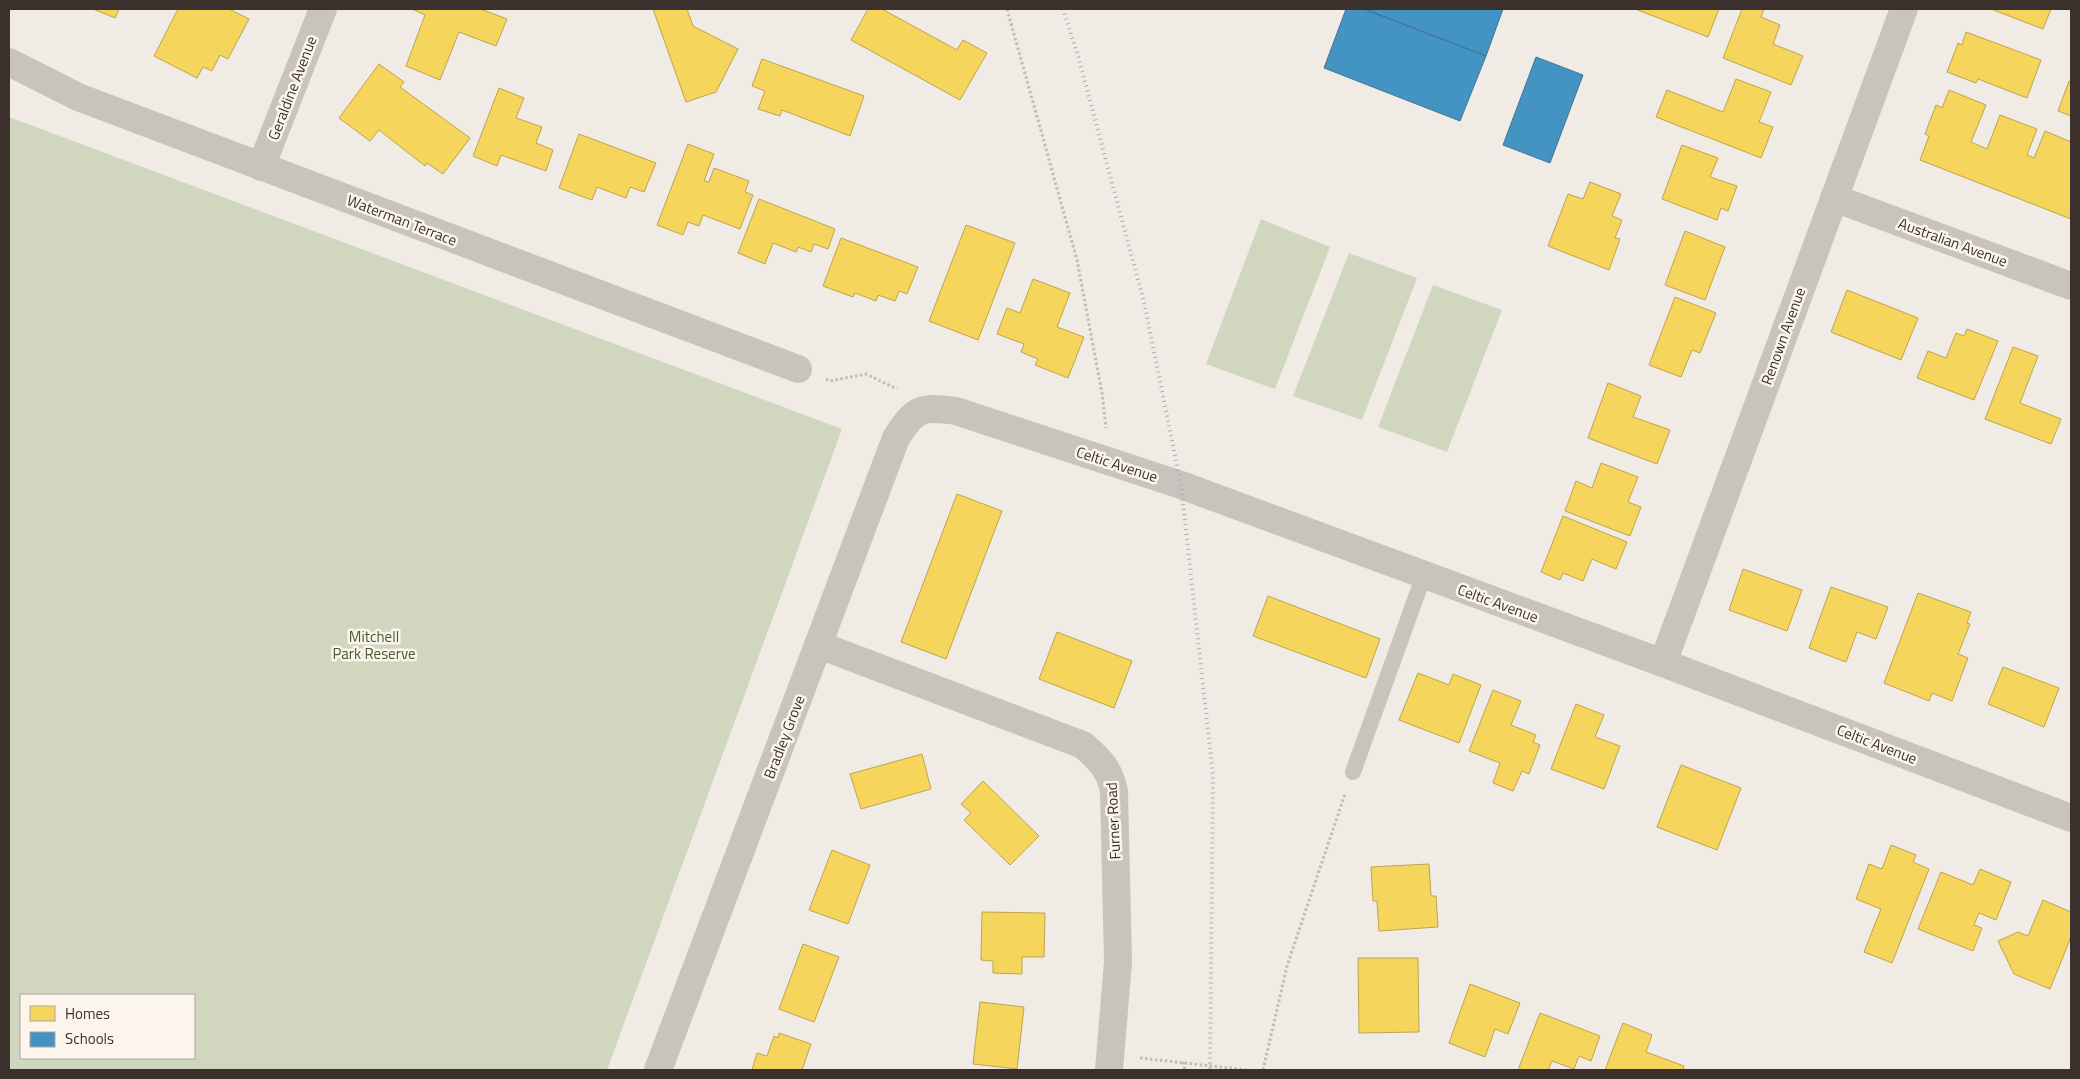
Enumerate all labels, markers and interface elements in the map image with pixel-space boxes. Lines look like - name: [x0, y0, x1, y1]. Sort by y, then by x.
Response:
- street label: Geraldine Avenue: [262, 33, 322, 143]
- street label: Waterman Terrace: [344, 188, 460, 252]
- street label: Australian Avenue: [1895, 212, 2011, 272]
- street label: Renown Avenue: [1755, 284, 1811, 388]
- street label: Celtic Avenue: [1073, 440, 1161, 488]
- street label: Celtic Avenue: [1454, 578, 1542, 628]
- park label: Mitchell Park Reserve: [332, 625, 416, 665]
- street label: Bradley Grove: [757, 692, 811, 782]
- street label: Celtic Avenue: [1833, 718, 1921, 770]
- street label: Furner Road: [1099, 782, 1127, 860]
- legend: [20, 994, 195, 1059]
- text: Homes: [65, 1002, 110, 1025]
- text: Schools: [65, 1027, 114, 1050]

